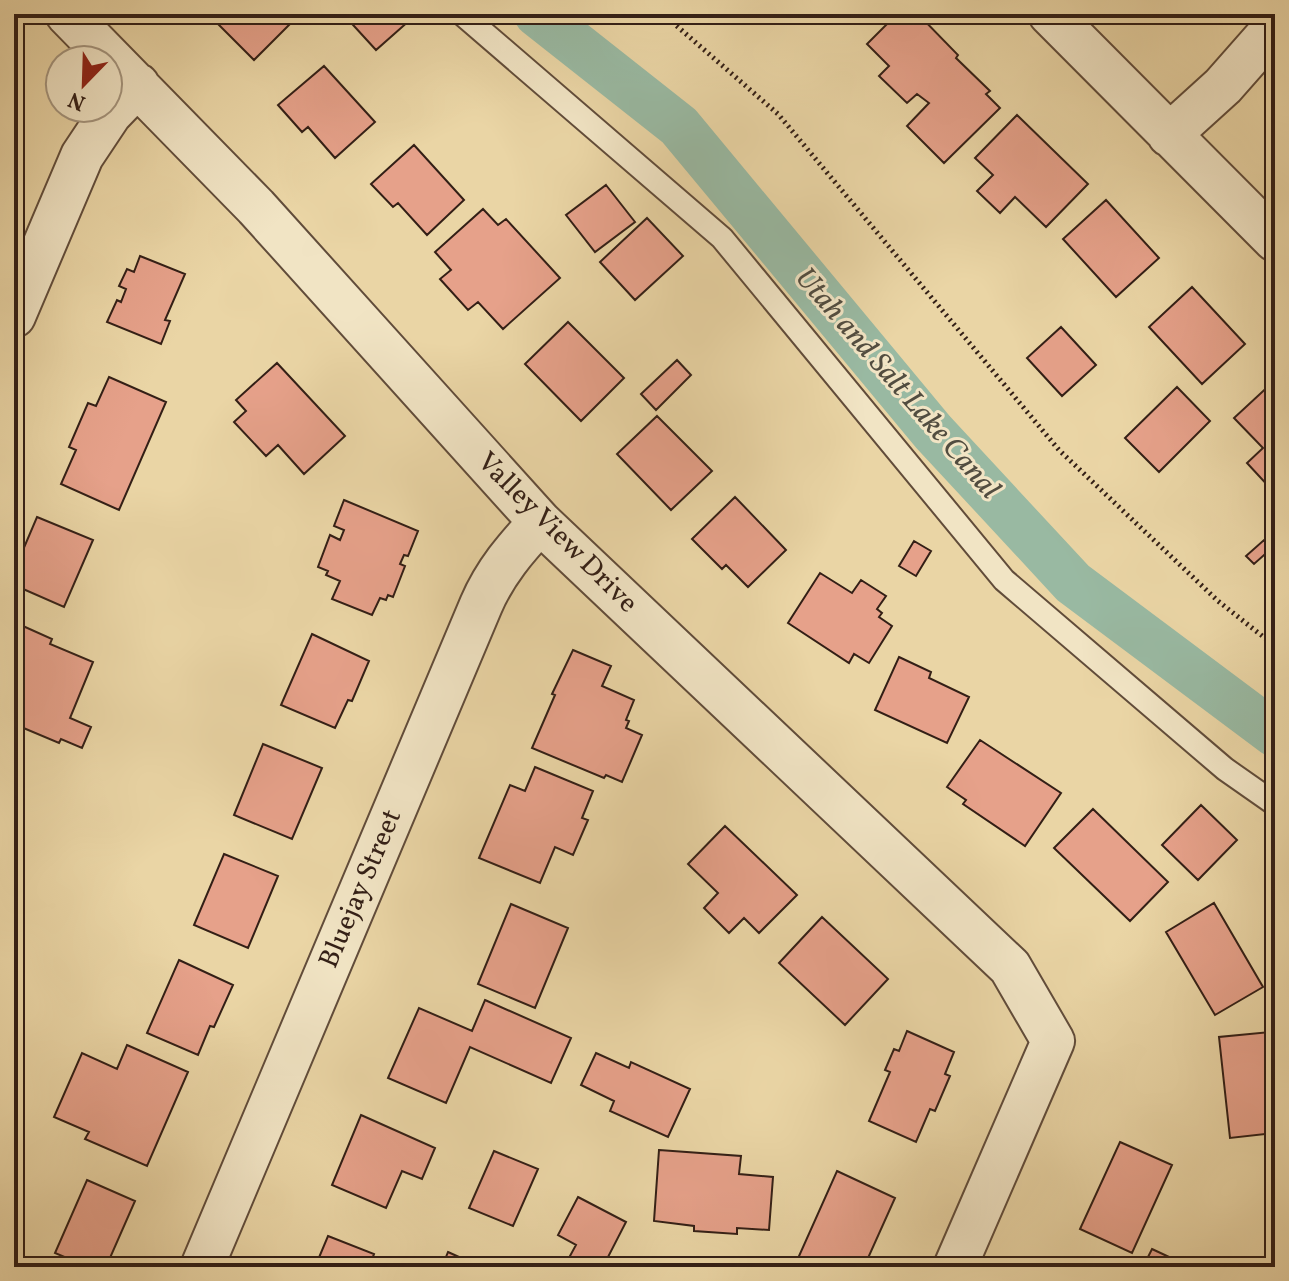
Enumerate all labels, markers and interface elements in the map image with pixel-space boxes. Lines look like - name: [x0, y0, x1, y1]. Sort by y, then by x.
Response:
- north arrow: [44, 44, 124, 124]
- text: N: [64, 83, 91, 117]
- water label: Utah and Salt Lake Canal: [785, 259, 1010, 509]
- street label: Valley View Drive: [468, 444, 646, 622]
- street label: Bluejay Street: [310, 803, 412, 975]

